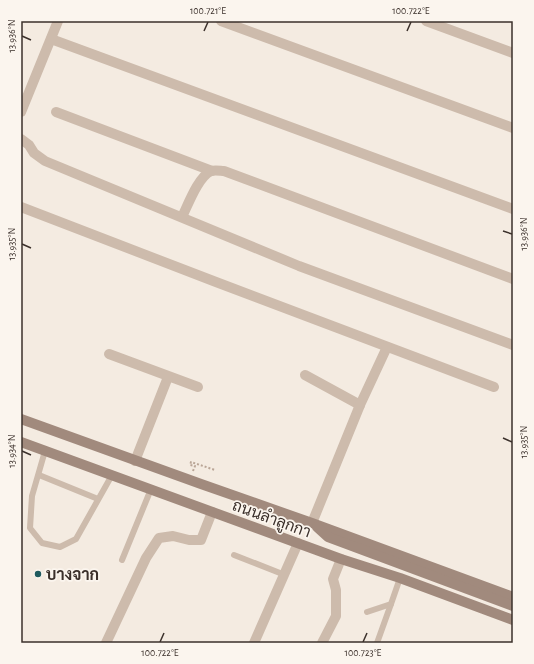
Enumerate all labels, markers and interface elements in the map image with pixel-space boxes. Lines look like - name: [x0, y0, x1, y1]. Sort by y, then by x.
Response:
- text: 100.721°E: [190, 6, 226, 16]
- text: 100.722°E: [392, 6, 430, 16]
- text: 13.936°N: [7, 19, 17, 53]
- text: 13.936°N: [519, 217, 529, 251]
- text: 13.935°N: [7, 228, 17, 260]
- text: 13.935°N: [519, 426, 529, 458]
- text: 13.934°N: [7, 434, 17, 468]
- street label: ถนนลำลูกกา: [229, 495, 314, 543]
- place label: บางจาก: [46, 567, 99, 583]
- marker: บางจาก: [33, 569, 43, 579]
- text: 100.722°E: [141, 648, 179, 658]
- text: 100.723°E: [345, 648, 382, 658]

